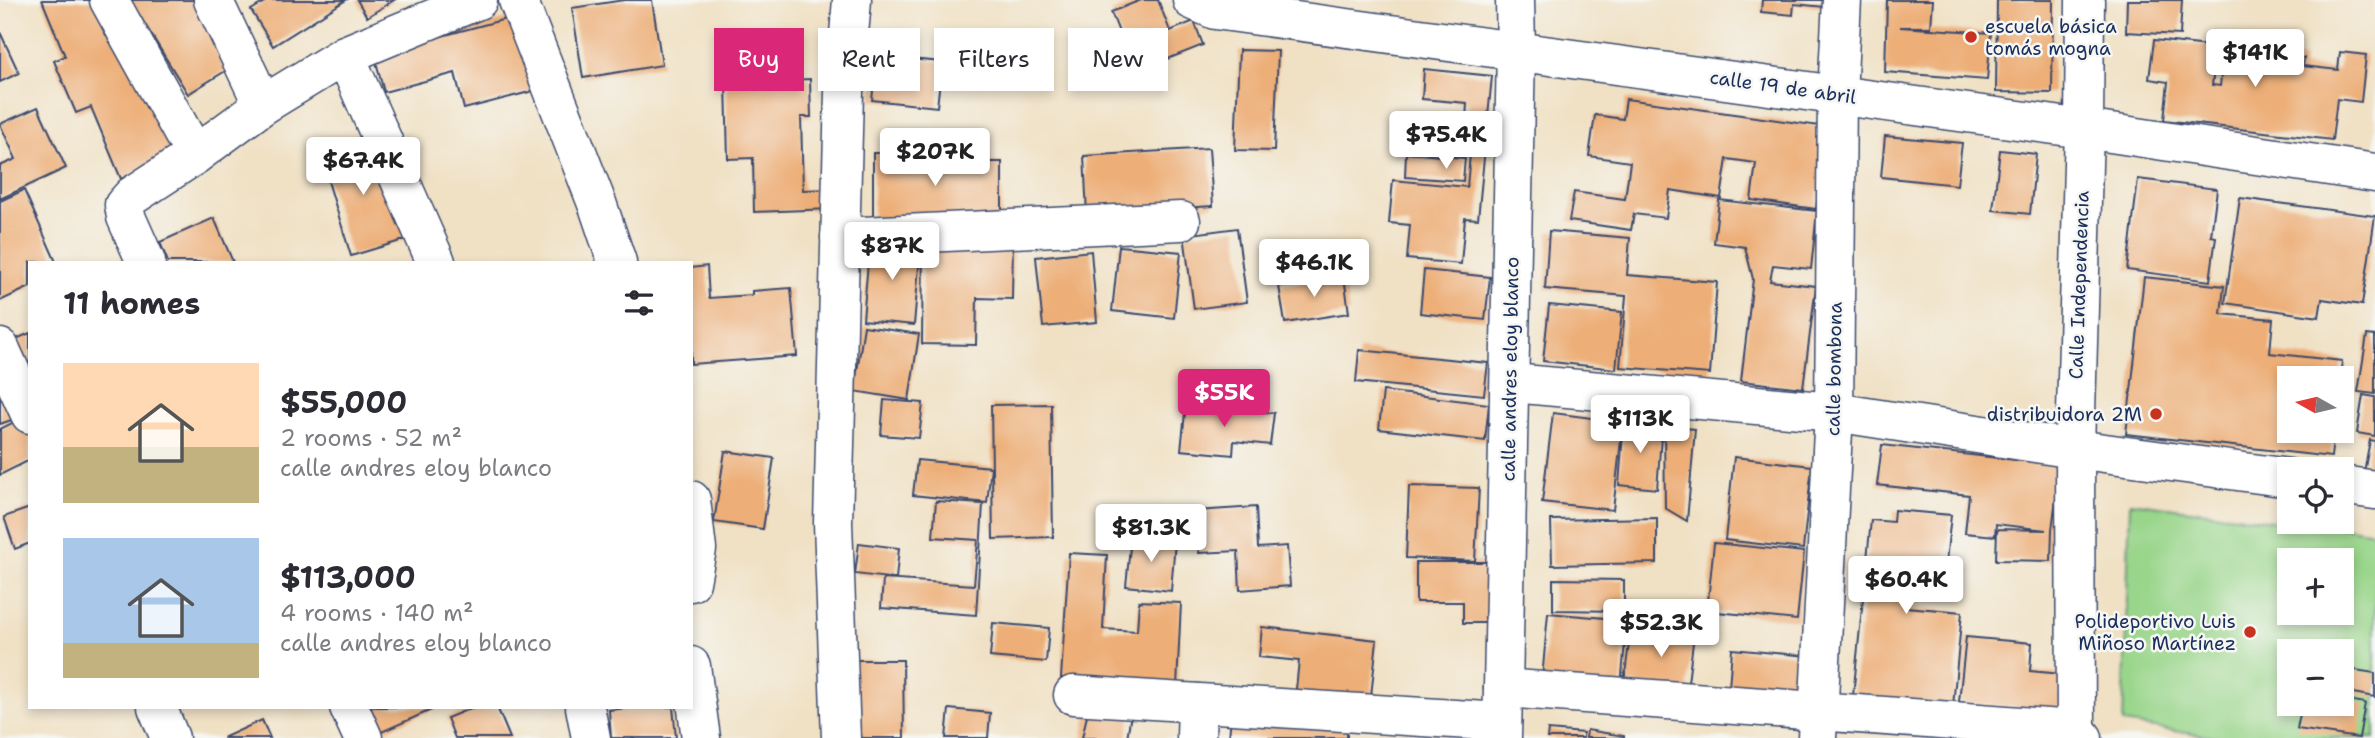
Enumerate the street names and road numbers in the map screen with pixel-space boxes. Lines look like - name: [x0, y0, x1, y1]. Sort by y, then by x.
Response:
- street label: calle 19 de abril: [1708, 64, 1858, 110]
- street label: Calle Independencia: [2063, 190, 2095, 380]
- street label: calle andres eloy blanco: [1496, 257, 1524, 481]
- street label: calle bombona: [1820, 301, 1848, 436]

